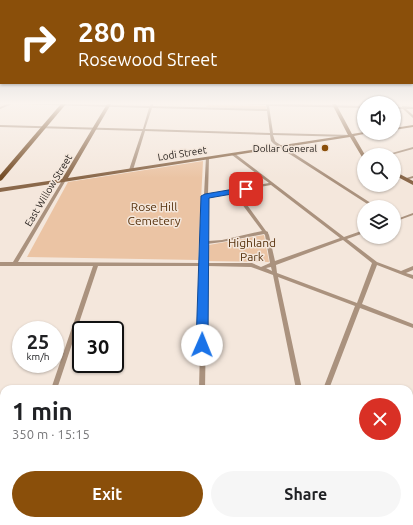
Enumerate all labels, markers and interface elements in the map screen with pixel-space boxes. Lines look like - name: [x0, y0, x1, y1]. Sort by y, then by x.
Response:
- icon: right: [12, 16, 64, 68]
- text: 280 m: [78, 16, 156, 47]
- text: Rosewood Street: [78, 49, 217, 69]
- map controls: [357, 96, 401, 244]
- button: sound: [357, 96, 401, 140]
- place label: Dollar General: [253, 143, 317, 154]
- marker: Dollar General: [320, 143, 330, 153]
- street label: Lodi Street: [157, 144, 207, 163]
- button: search: [357, 148, 401, 192]
- street label: East Willow Street: [23, 152, 74, 228]
- pin: [229, 172, 263, 206]
- icon: arrive: [235, 178, 257, 200]
- park label: Rose Hill Cemetery: [128, 200, 181, 227]
- button: layers: [357, 200, 401, 244]
- park label: Highland Park: [228, 236, 276, 263]
- speed limit sign: 30: [72, 321, 124, 373]
- position arrow: [181, 324, 223, 366]
- text: 25: [27, 330, 49, 353]
- text: km/h: [26, 351, 50, 362]
- text: 1 min: [12, 398, 73, 425]
- button: close: [359, 398, 401, 440]
- text: 350 m · 15:15: [12, 427, 90, 441]
- button: Exit: [12, 471, 203, 517]
- button: Share: [211, 471, 401, 517]

